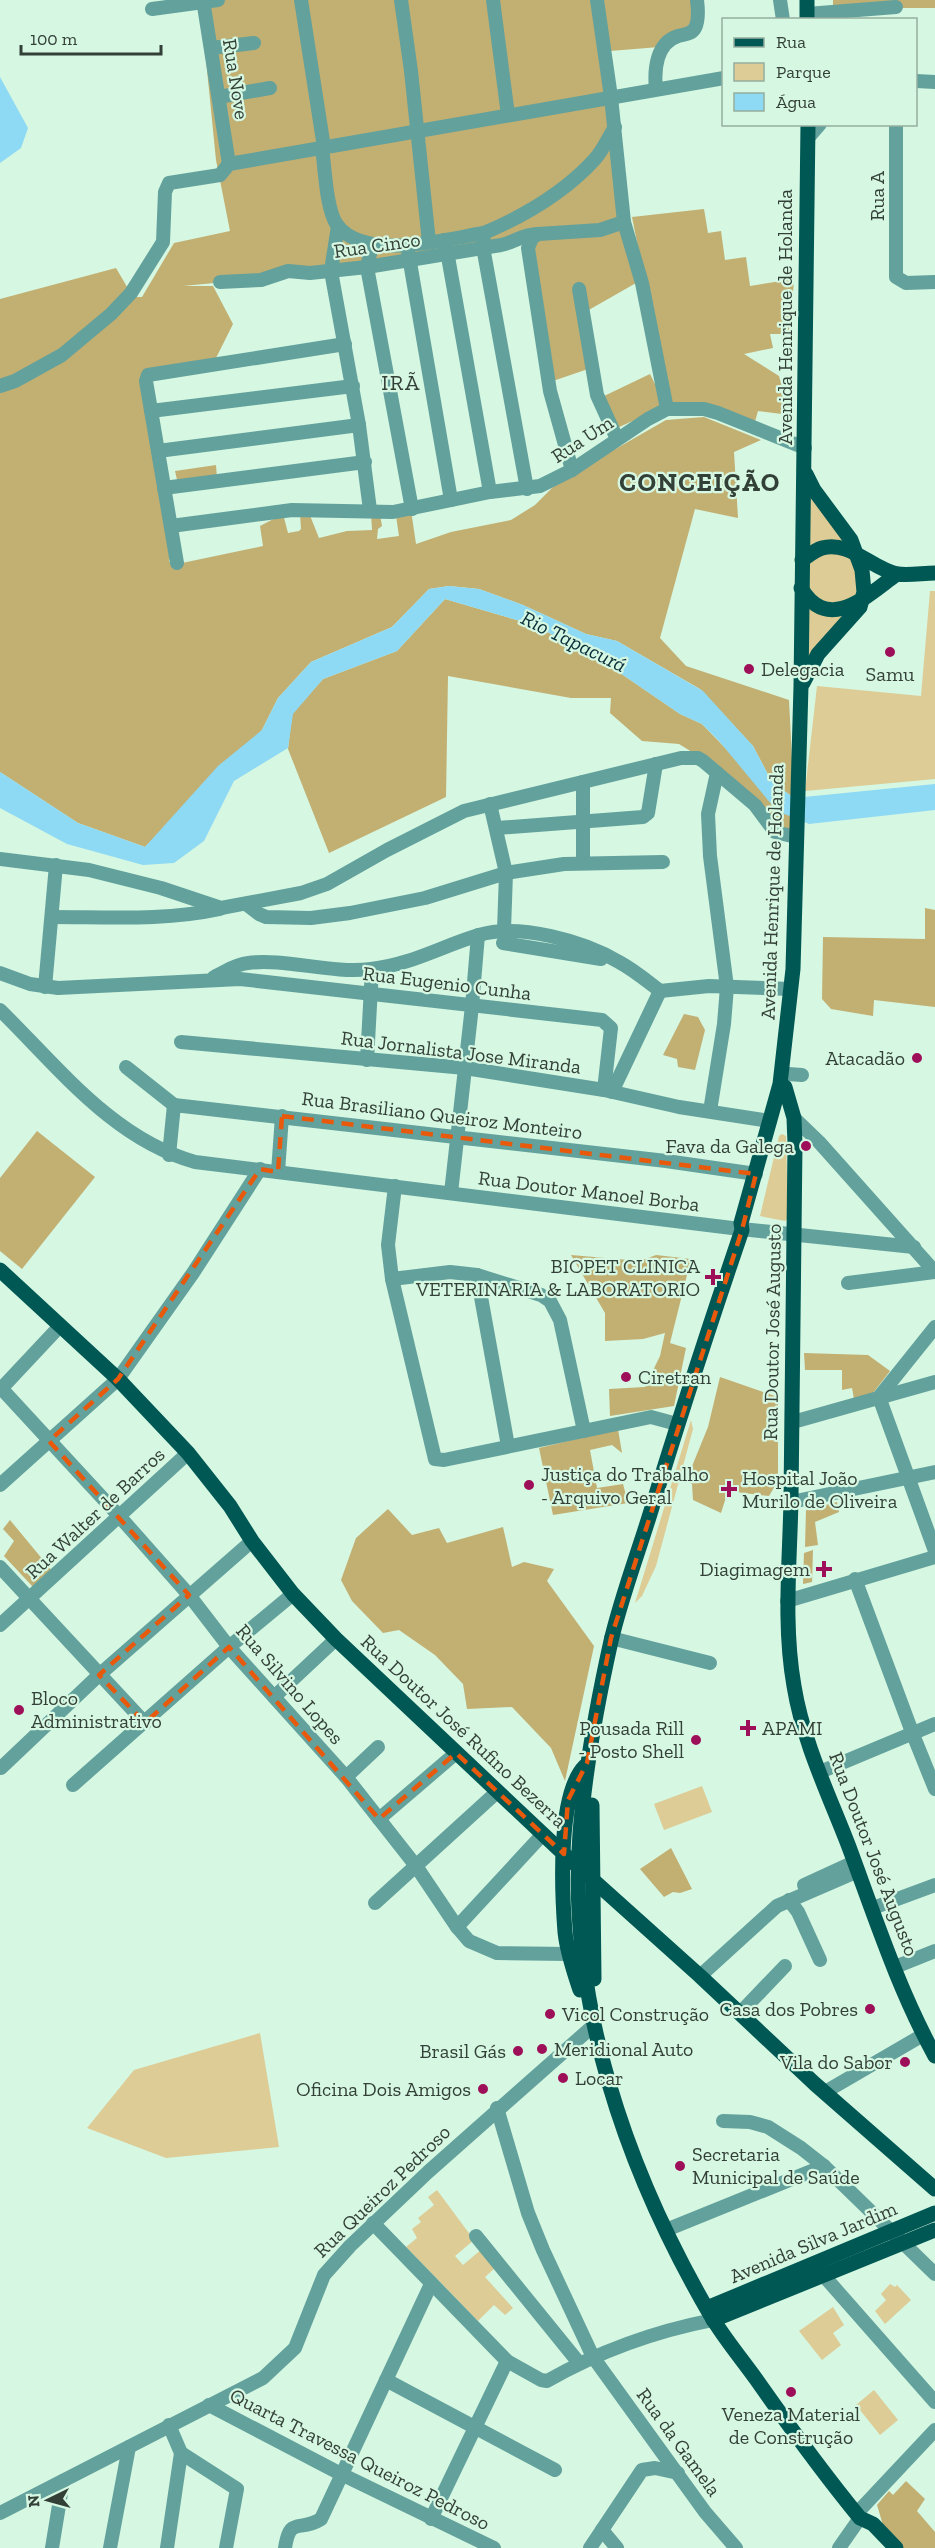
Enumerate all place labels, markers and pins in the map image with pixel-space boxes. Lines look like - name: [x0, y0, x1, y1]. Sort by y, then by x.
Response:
- marker: Samu: [883, 645, 897, 659]
- place label: Delegacia: [761, 657, 845, 681]
- marker: Delegacia: [742, 662, 756, 676]
- place label: Samu: [866, 662, 914, 686]
- place label: Atacadão: [825, 1046, 905, 1070]
- marker: Atacadão: [910, 1051, 924, 1065]
- place label: Fava da Galega: [665, 1134, 794, 1158]
- marker: Fava da Galega: [799, 1139, 813, 1153]
- place label: BIOPET CLINICA VETERINARIA & LABORATORIO: [415, 1254, 701, 1301]
- marker: BIOPET CLINICA VETERINARIA & LABORATORIO: [704, 1268, 722, 1286]
- place label: Ciretran: [638, 1365, 712, 1389]
- marker: Ciretran: [619, 1370, 633, 1384]
- place label: Justiça do Trabalho - Arquivo Geral: [541, 1462, 709, 1509]
- place label: Hospital João Murilo de Oliveira: [742, 1466, 898, 1513]
- marker: Justiça do Trabalho - Arquivo Geral: [522, 1478, 536, 1492]
- marker: Hospital João Murilo de Oliveira: [720, 1480, 738, 1498]
- place label: Diagimagem: [700, 1557, 811, 1581]
- marker: Diagimagem: [815, 1560, 833, 1578]
- place label: Bloco Administrativo: [31, 1686, 162, 1733]
- marker: Bloco Administrativo: [12, 1703, 26, 1717]
- place label: Pousada Rill - Posto Shell: [578, 1716, 684, 1763]
- place label: APAMI: [762, 1716, 822, 1740]
- marker: APAMI: [739, 1719, 757, 1737]
- marker: Pousada Rill - Posto Shell: [689, 1733, 703, 1747]
- place label: Casa dos Pobres: [719, 1997, 858, 2021]
- place label: Vicol Construção: [561, 2002, 709, 2026]
- marker: Casa dos Pobres: [863, 2002, 877, 2016]
- marker: Vicol Construção: [543, 2007, 557, 2021]
- place label: Meridional Auto: [554, 2037, 693, 2061]
- place label: Brasil Gás: [419, 2039, 506, 2063]
- marker: Meridional Auto: [535, 2042, 549, 2056]
- marker: Brasil Gás: [511, 2044, 525, 2058]
- place label: Vila do Sabor: [779, 2050, 893, 2074]
- marker: Vila do Sabor: [898, 2055, 912, 2069]
- place label: Locar: [575, 2066, 623, 2090]
- marker: Locar: [556, 2071, 570, 2085]
- place label: Oficina Dois Amigos: [296, 2077, 471, 2101]
- marker: Oficina Dois Amigos: [476, 2082, 490, 2096]
- place label: Secretaria Municipal de Saúde: [692, 2142, 860, 2189]
- marker: Secretaria Municipal de Saúde: [673, 2159, 687, 2173]
- marker: Veneza Material de Construção: [784, 2385, 798, 2399]
- place label: Veneza Material de Construção: [721, 2402, 860, 2449]

